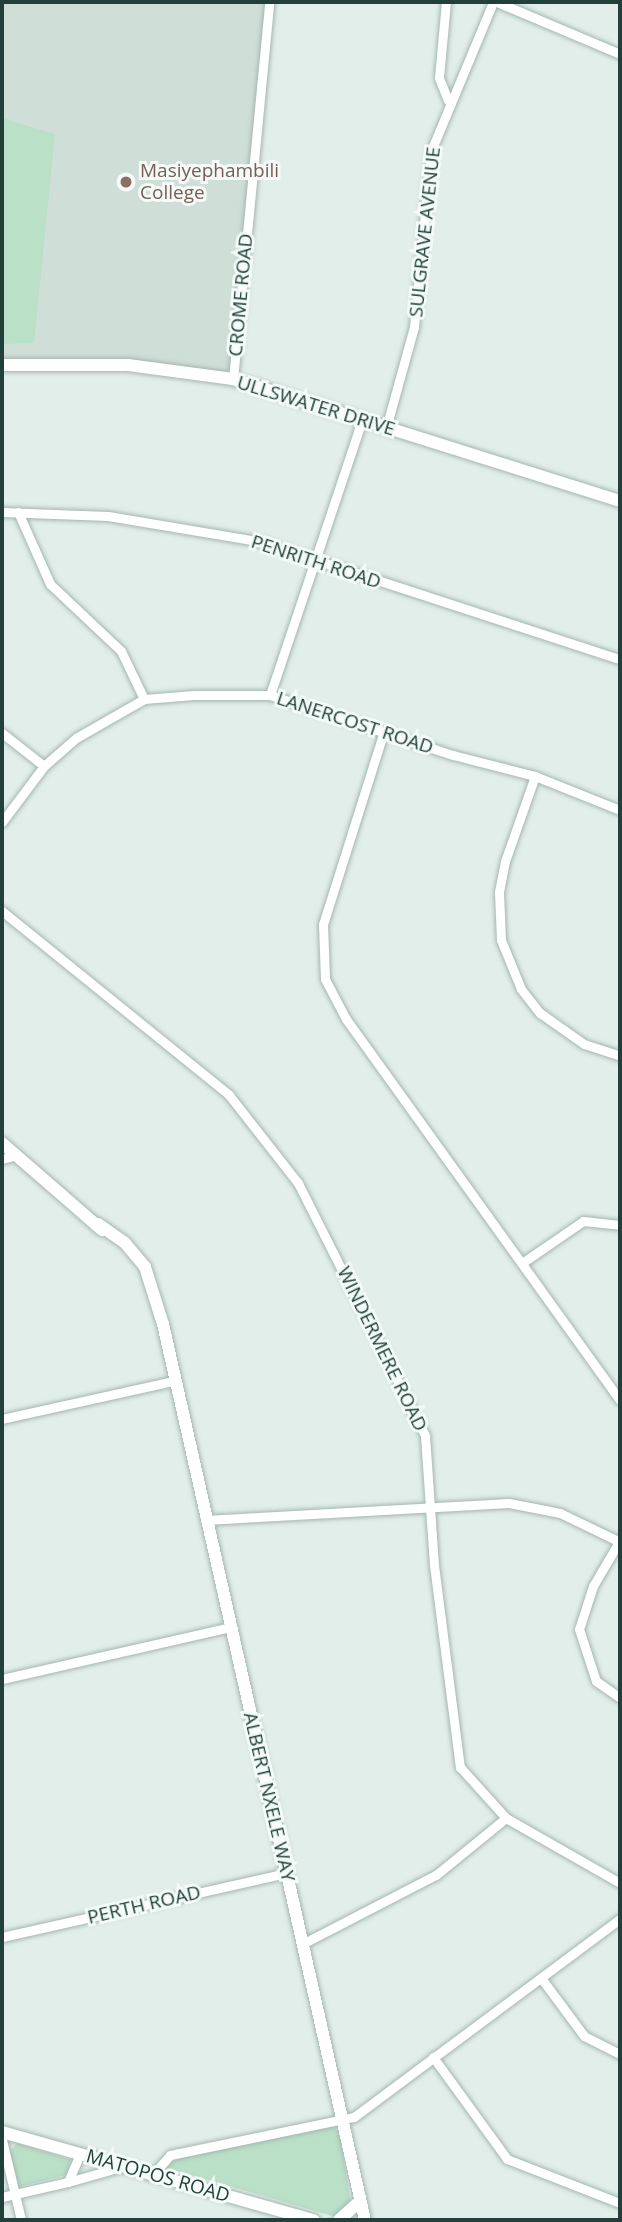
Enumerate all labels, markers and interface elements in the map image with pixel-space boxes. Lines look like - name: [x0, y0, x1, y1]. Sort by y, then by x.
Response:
- street label: SULGRAVE AVENUE: [405, 146, 445, 318]
- place label: Masiyephambili College: [140, 160, 279, 204]
- marker: Masiyephambili College: [118, 174, 134, 190]
- street label: CROME ROAD: [224, 233, 258, 357]
- street label: ULLSWATER DRIVE: [234, 371, 398, 441]
- street label: PENRITH ROAD: [248, 530, 384, 594]
- street label: LANERCOST ROAD: [274, 687, 436, 759]
- street label: WINDERMERE ROAD: [332, 1263, 432, 1435]
- street label: ALBERT NXELE WAY: [238, 1710, 300, 1884]
- street label: PERTH ROAD: [85, 1881, 203, 1929]
- street label: MATOPOS ROAD: [84, 2145, 232, 2207]

